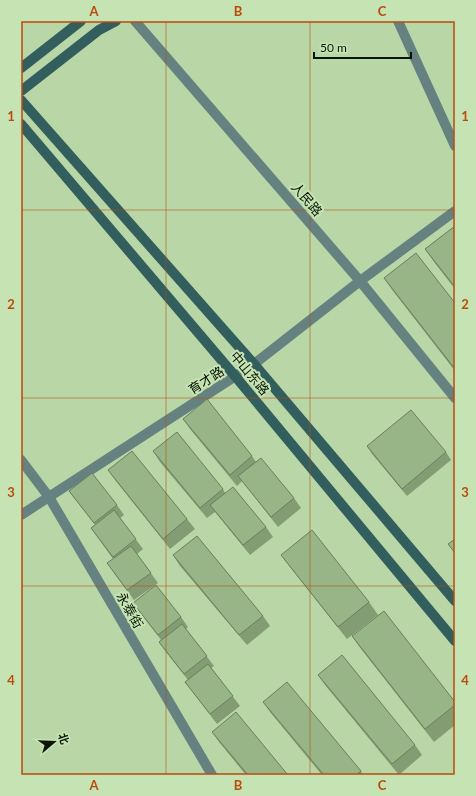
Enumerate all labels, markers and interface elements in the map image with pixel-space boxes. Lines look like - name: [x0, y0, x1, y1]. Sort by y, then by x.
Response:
- text: A: [88, 3, 99, 19]
- text: B: [234, 3, 243, 19]
- text: C: [378, 3, 387, 19]
- scale bar: [314, 34, 411, 60]
- text: 50 m: [320, 40, 347, 55]
- text: 1: [7, 108, 15, 124]
- text: 1: [461, 108, 469, 124]
- street label: 人民路: [288, 179, 326, 219]
- text: 2: [7, 296, 15, 312]
- text: 2: [461, 296, 469, 312]
- street label: 中山东路: [227, 348, 273, 398]
- street label: 育才路: [185, 363, 227, 397]
- text: 3: [7, 484, 15, 500]
- text: 3: [461, 484, 469, 500]
- street label: 永泰街: [113, 589, 147, 631]
- text: 4: [7, 672, 15, 688]
- text: 4: [461, 672, 469, 688]
- north arrow: [34, 722, 74, 762]
- text: 北: [56, 731, 72, 746]
- text: A: [88, 777, 99, 793]
- text: B: [234, 777, 243, 793]
- text: C: [378, 777, 387, 793]

